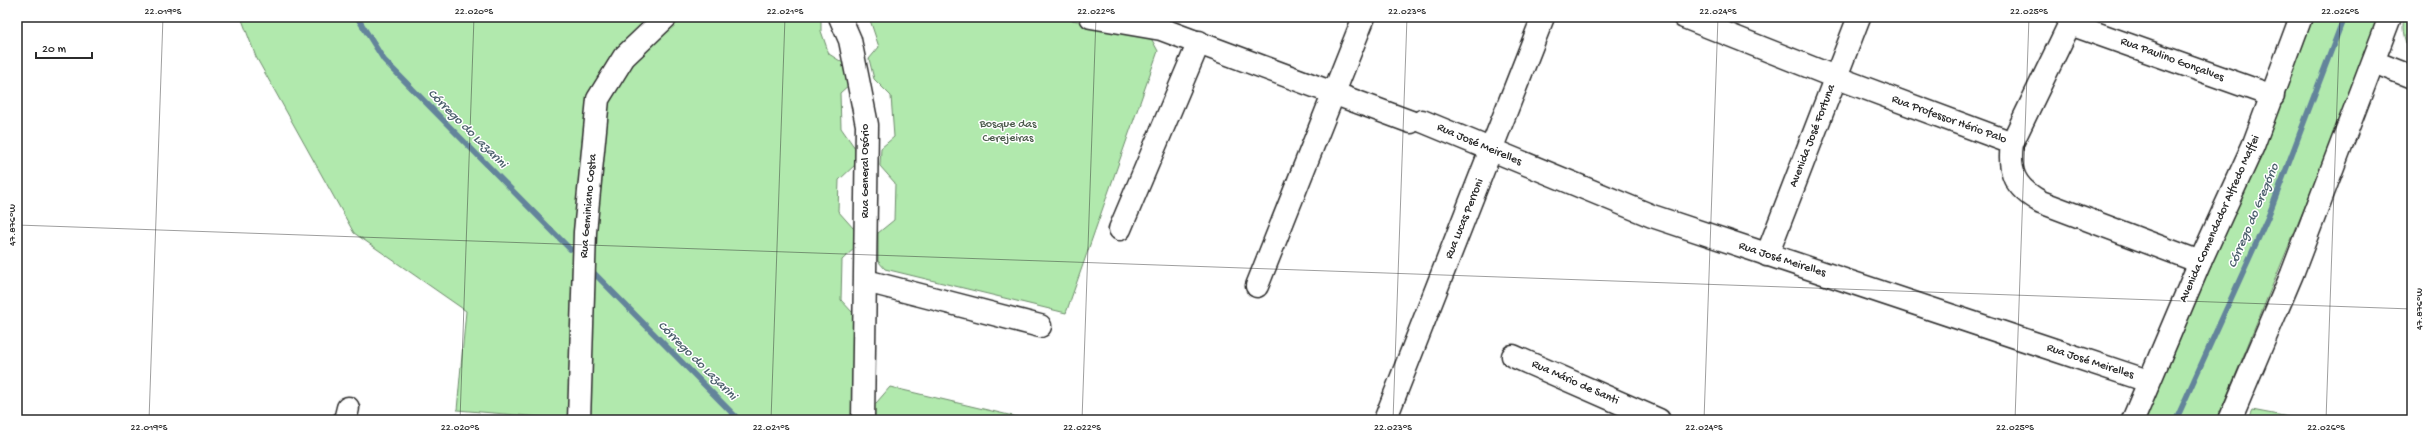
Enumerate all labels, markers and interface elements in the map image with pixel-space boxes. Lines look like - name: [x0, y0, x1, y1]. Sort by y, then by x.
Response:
- text: 22.019°S: [145, 6, 182, 18]
- text: 22.020°S: [455, 6, 494, 18]
- text: 22.021°S: [767, 6, 804, 18]
- text: 22.022°S: [1077, 6, 1115, 18]
- text: 22.023°S: [1388, 6, 1426, 18]
- text: 22.024°S: [1699, 6, 1737, 18]
- text: 22.025°S: [2010, 6, 2048, 18]
- text: 22.026°S: [2321, 6, 2359, 18]
- scale bar: [36, 34, 92, 60]
- street label: Rua Paulino Gonçalves: [2118, 35, 2226, 85]
- text: 20 m: [42, 43, 67, 57]
- street label: Avenida José Fortuna: [1787, 82, 1839, 189]
- water label: Córrego do Lazarini: [424, 86, 511, 173]
- street label: Rua Professor Hério Palo: [1889, 93, 2009, 147]
- park label: Bosque das Cerejeiras: [979, 118, 1037, 146]
- street label: Rua José Meirelles: [1434, 121, 1524, 169]
- street label: Rua General Osório: [859, 124, 873, 218]
- street label: Avenida Comendador Alfredo Maffei: [2177, 133, 2263, 305]
- street label: Rua Geminiano Costa: [577, 153, 601, 259]
- water label: Córrego do Gregório: [2225, 160, 2283, 271]
- street label: Rua Lucas Perroni: [1443, 176, 1488, 261]
- text: 47.876°W: [7, 204, 19, 246]
- street label: Rua José Meirelles: [1737, 239, 1828, 281]
- text: 47.876°W: [2414, 288, 2426, 330]
- water label: Córrego do Lazarini: [654, 318, 741, 405]
- street label: Rua José Meirelles: [2045, 341, 2136, 383]
- street label: Rua Mário de Santi: [1529, 358, 1621, 409]
- text: 22.019°S: [131, 422, 168, 434]
- text: 22.020°S: [441, 422, 480, 434]
- text: 22.021°S: [753, 422, 790, 434]
- text: 22.022°S: [1063, 422, 1101, 434]
- text: 22.023°S: [1374, 422, 1412, 434]
- text: 22.024°S: [1685, 422, 1723, 434]
- text: 22.025°S: [1996, 422, 2034, 434]
- text: 22.026°S: [2307, 422, 2345, 434]

